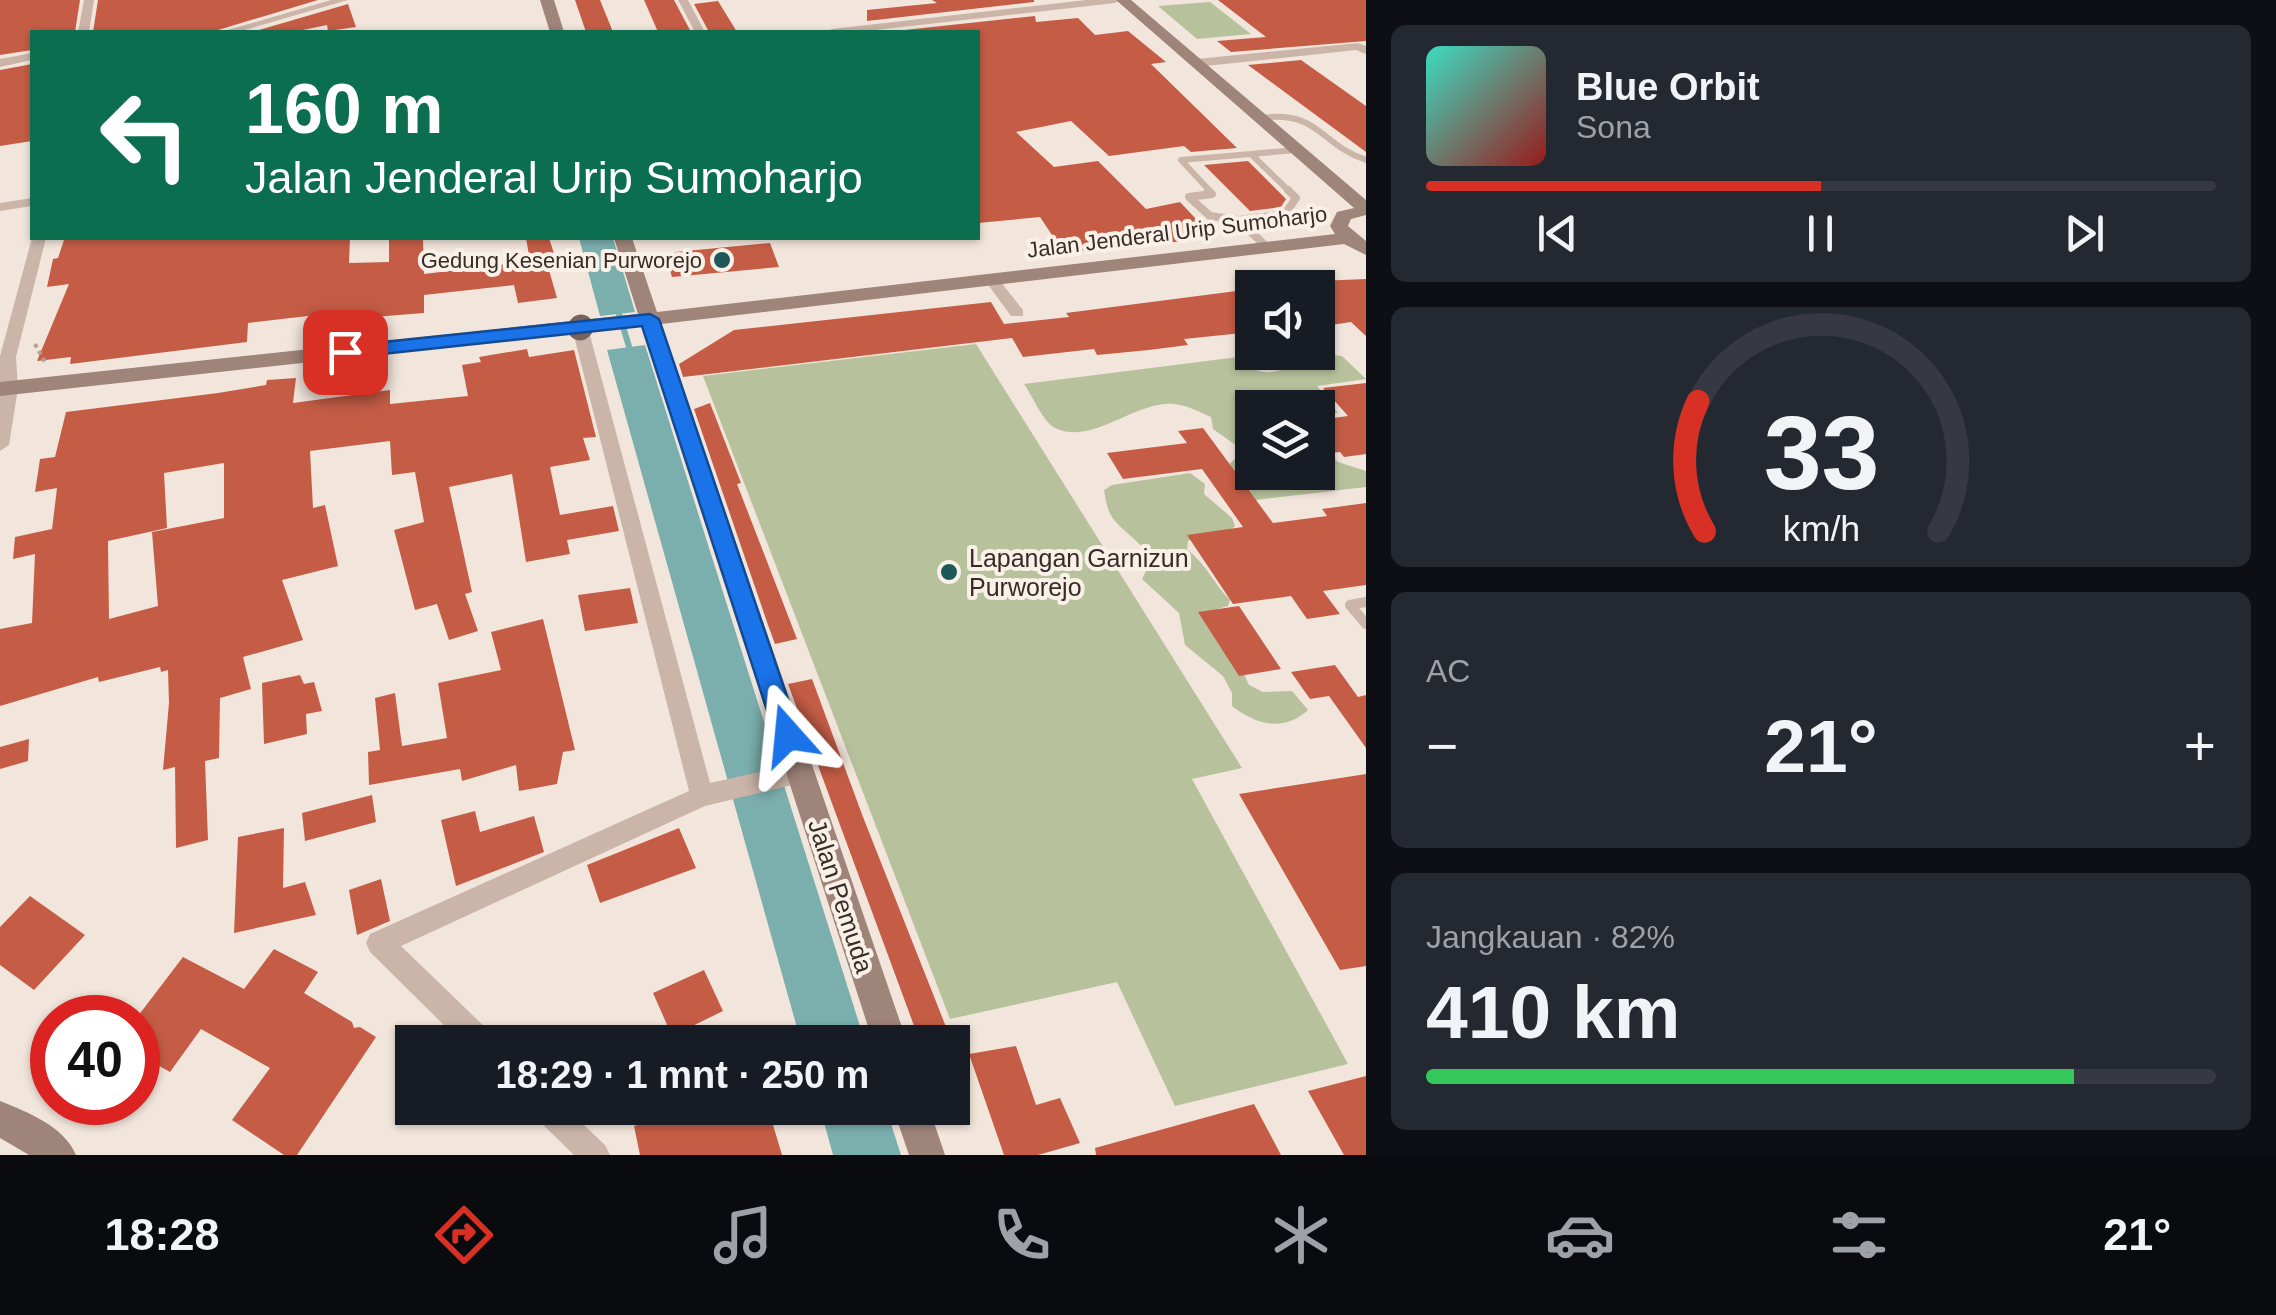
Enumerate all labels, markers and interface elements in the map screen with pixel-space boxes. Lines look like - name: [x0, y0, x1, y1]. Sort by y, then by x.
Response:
- text: Blue Orbit: [1576, 66, 1760, 108]
- icon: left: [80, 70, 210, 200]
- text: 160 m: [245, 70, 443, 148]
- text: Sona: [1576, 109, 1651, 145]
- text: Jalan Jenderal Urip Sumoharjo: [245, 152, 863, 203]
- street label: Jalan Jenderal Urip Sumoharjo: [1026, 201, 1328, 263]
- icon: previous: [1530, 206, 1585, 261]
- icon: pause: [1793, 206, 1848, 261]
- icon: next: [2057, 206, 2112, 261]
- place label: Gedung Kesenian Purworejo: [421, 248, 702, 273]
- marker: Gedung Kesenian Purworejo: [711, 249, 733, 271]
- map controls: [1235, 270, 1335, 490]
- button: sound: [1235, 270, 1335, 370]
- pin: [303, 310, 388, 395]
- icon: arrive: [318, 325, 373, 380]
- button: layers: [1235, 390, 1335, 490]
- text: 33: [1763, 395, 1879, 511]
- text: km/h: [1782, 509, 1860, 549]
- place label: Lapangan Garnizun Purworejo: [969, 544, 1189, 601]
- marker: Lapangan Garnizun Purworejo: [938, 561, 960, 583]
- text: AC: [1426, 653, 1470, 689]
- position arrow: [736, 683, 840, 787]
- text: 21°: [1764, 704, 1878, 788]
- text: −: [1426, 715, 1458, 777]
- text: +: [2184, 715, 2216, 777]
- street label: Jalan Pemuda: [803, 816, 879, 976]
- text: Jangkauan · 82%: [1426, 919, 1675, 955]
- text: 410 km: [1426, 970, 1680, 1054]
- speed limit sign: 40: [30, 995, 160, 1125]
- text: 18:29 · 1 mnt · 250 m: [496, 1054, 869, 1096]
- icon: directions: [429, 1200, 499, 1270]
- icon: music: [708, 1200, 778, 1270]
- icon: phone: [987, 1200, 1057, 1270]
- icon: climate: [1266, 1200, 1336, 1270]
- icon: car: [1545, 1200, 1615, 1270]
- icon: filters: [1824, 1200, 1894, 1270]
- text: 18:28: [105, 1209, 220, 1260]
- text: 21°: [2103, 1209, 2171, 1260]

